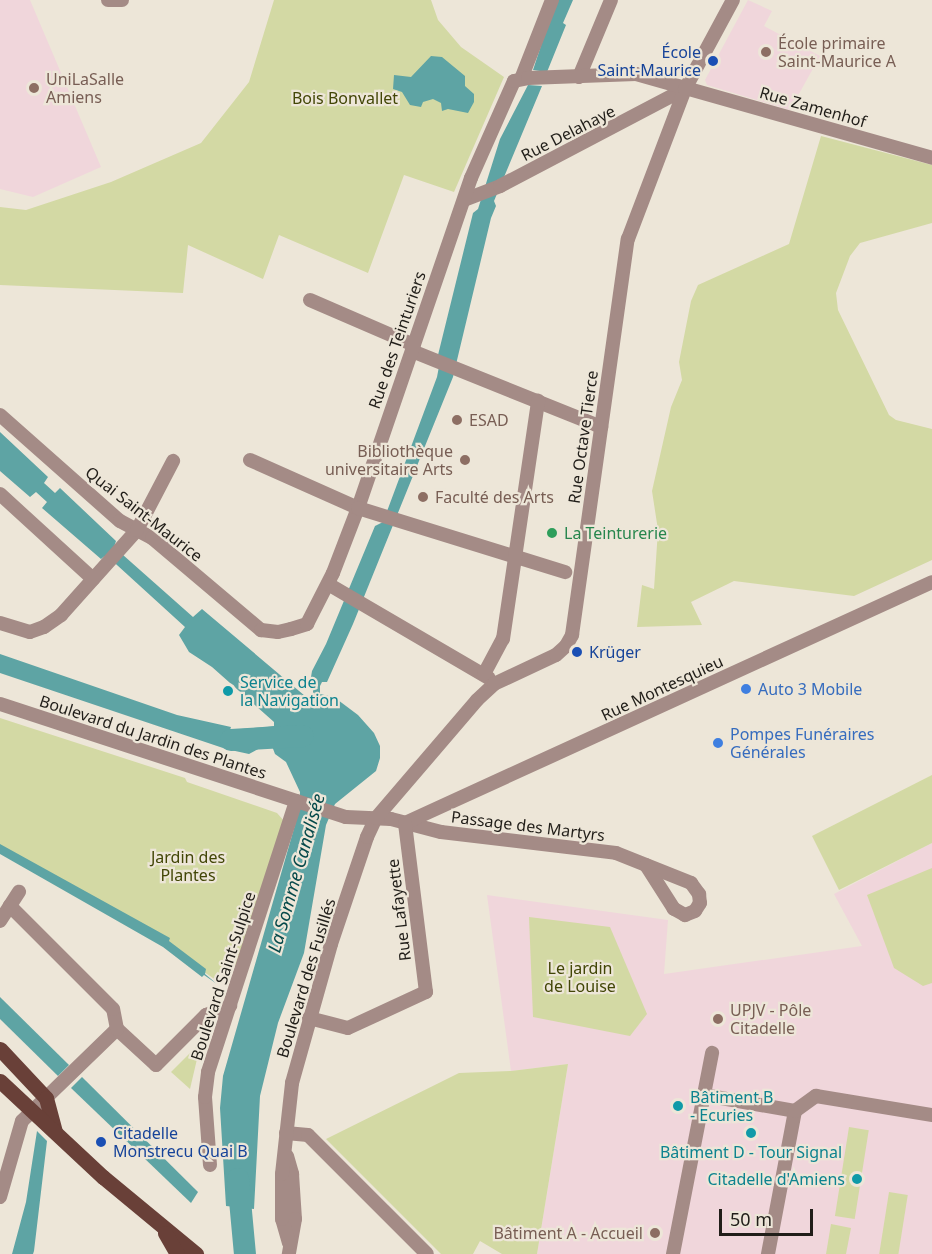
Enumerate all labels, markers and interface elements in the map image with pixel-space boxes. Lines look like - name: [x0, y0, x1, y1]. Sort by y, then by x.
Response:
- place label: École primaire Saint-Maurice A: [778, 33, 896, 71]
- place label: École Saint-Maurice: [597, 42, 701, 80]
- marker: École primaire Saint-Maurice A: [759, 45, 773, 59]
- marker: École Saint-Maurice: [706, 54, 720, 68]
- place label: UniLaSalle Amiens: [46, 69, 124, 107]
- marker: UniLaSalle Amiens: [27, 81, 41, 95]
- street label: Rue Zamenhof: [757, 83, 869, 131]
- park label: Bois Bonvallet: [292, 88, 398, 108]
- street label: Rue Delahaye: [518, 101, 618, 165]
- street label: Rue des Teinturiers: [364, 269, 430, 411]
- street label: Rue Octave Tierce: [564, 369, 602, 505]
- place label: ESAD: [469, 410, 509, 430]
- marker: ESAD: [450, 413, 464, 427]
- place label: Bibliothèque universitaire Arts: [325, 441, 453, 479]
- marker: Bibliothèque universitaire Arts: [458, 453, 472, 467]
- street label: Quai Saint-Maurice: [82, 462, 206, 566]
- place label: Faculté des Arts: [435, 487, 554, 507]
- marker: Faculté des Arts: [416, 490, 430, 504]
- place label: La Teinturerie: [564, 523, 667, 543]
- marker: La Teinturerie: [545, 526, 559, 540]
- place label: Krüger: [589, 642, 641, 662]
- marker: Krüger: [570, 645, 584, 659]
- street label: Rue Montesquieu: [598, 651, 726, 725]
- place label: Service de la Navigation: [240, 672, 339, 710]
- place label: Auto 3 Mobile: [758, 679, 862, 699]
- marker: Auto 3 Mobile: [739, 682, 753, 696]
- marker: Service de la Navigation: [221, 684, 235, 698]
- street label: Boulevard du Jardin des Plantes: [37, 691, 269, 783]
- place label: Pompes Funéraires Générales: [730, 724, 874, 762]
- marker: Pompes Funéraires Générales: [711, 736, 725, 750]
- water label: La Somme Canalisée: [263, 791, 329, 955]
- street label: Passage des Martyrs: [450, 807, 606, 845]
- park label: Jardin des Plantes: [151, 847, 225, 885]
- street label: Rue Lafayette: [383, 858, 415, 962]
- street label: Boulevard Saint-Sulpice: [187, 889, 259, 1063]
- street label: Boulevard des Fusillés: [273, 896, 339, 1060]
- park label: Le jardin de Louise: [544, 958, 616, 996]
- place label: UPJV - Pôle Citadelle: [730, 1000, 811, 1038]
- marker: UPJV - Pôle Citadelle: [711, 1012, 725, 1026]
- place label: Bâtiment B - Ecuries: [690, 1087, 773, 1125]
- marker: Bâtiment B - Ecuries: [671, 1099, 685, 1113]
- place label: Citadelle Monstrecu Quai B: [113, 1123, 248, 1161]
- marker: Bâtiment D - Tour Signal: [744, 1126, 758, 1140]
- marker: Citadelle Monstrecu Quai B: [94, 1135, 108, 1149]
- place label: Bâtiment D - Tour Signal: [660, 1142, 842, 1162]
- place label: Citadelle d'Amiens: [707, 1169, 845, 1189]
- marker: Citadelle d'Amiens: [850, 1172, 864, 1186]
- scale bar: [722, 1197, 816, 1235]
- text: 50 m: [730, 1207, 772, 1231]
- place label: Bâtiment A - Accueil: [493, 1223, 643, 1243]
- marker: Bâtiment A - Accueil: [648, 1226, 662, 1240]

